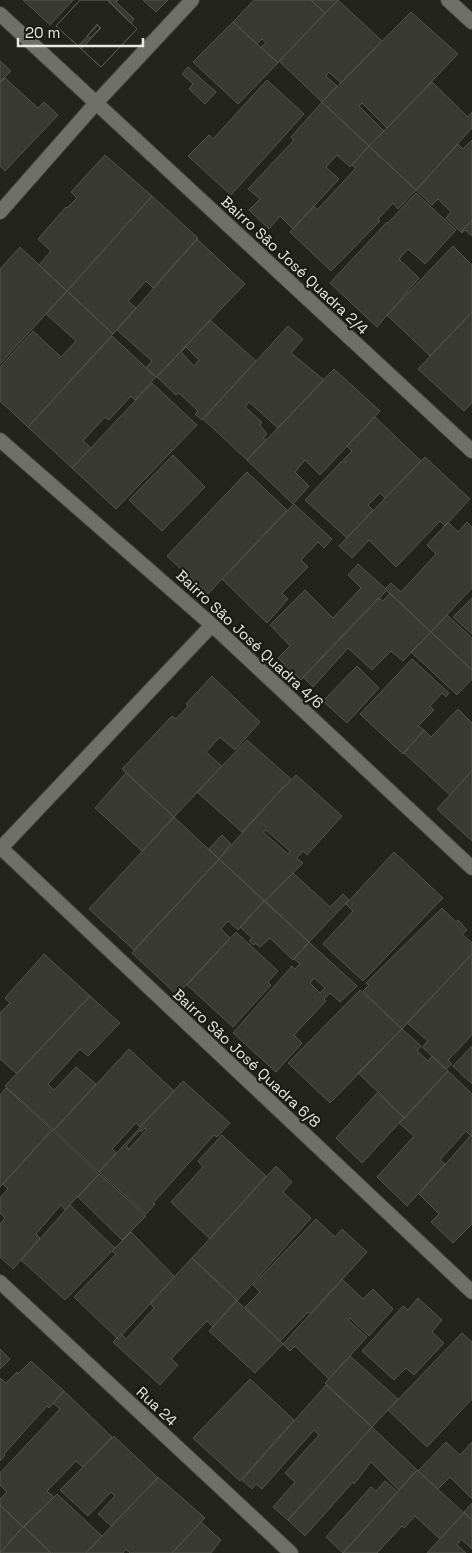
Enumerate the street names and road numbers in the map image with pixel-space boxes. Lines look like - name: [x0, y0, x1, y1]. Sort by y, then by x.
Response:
- street label: Bairro São José Quadra 2/4: [217, 192, 373, 338]
- street label: Bairro São José Quadra 4/6: [172, 566, 328, 712]
- street label: Bairro São José Quadra 6/8: [169, 985, 325, 1131]
- street label: Rua 24: [133, 1382, 181, 1430]

